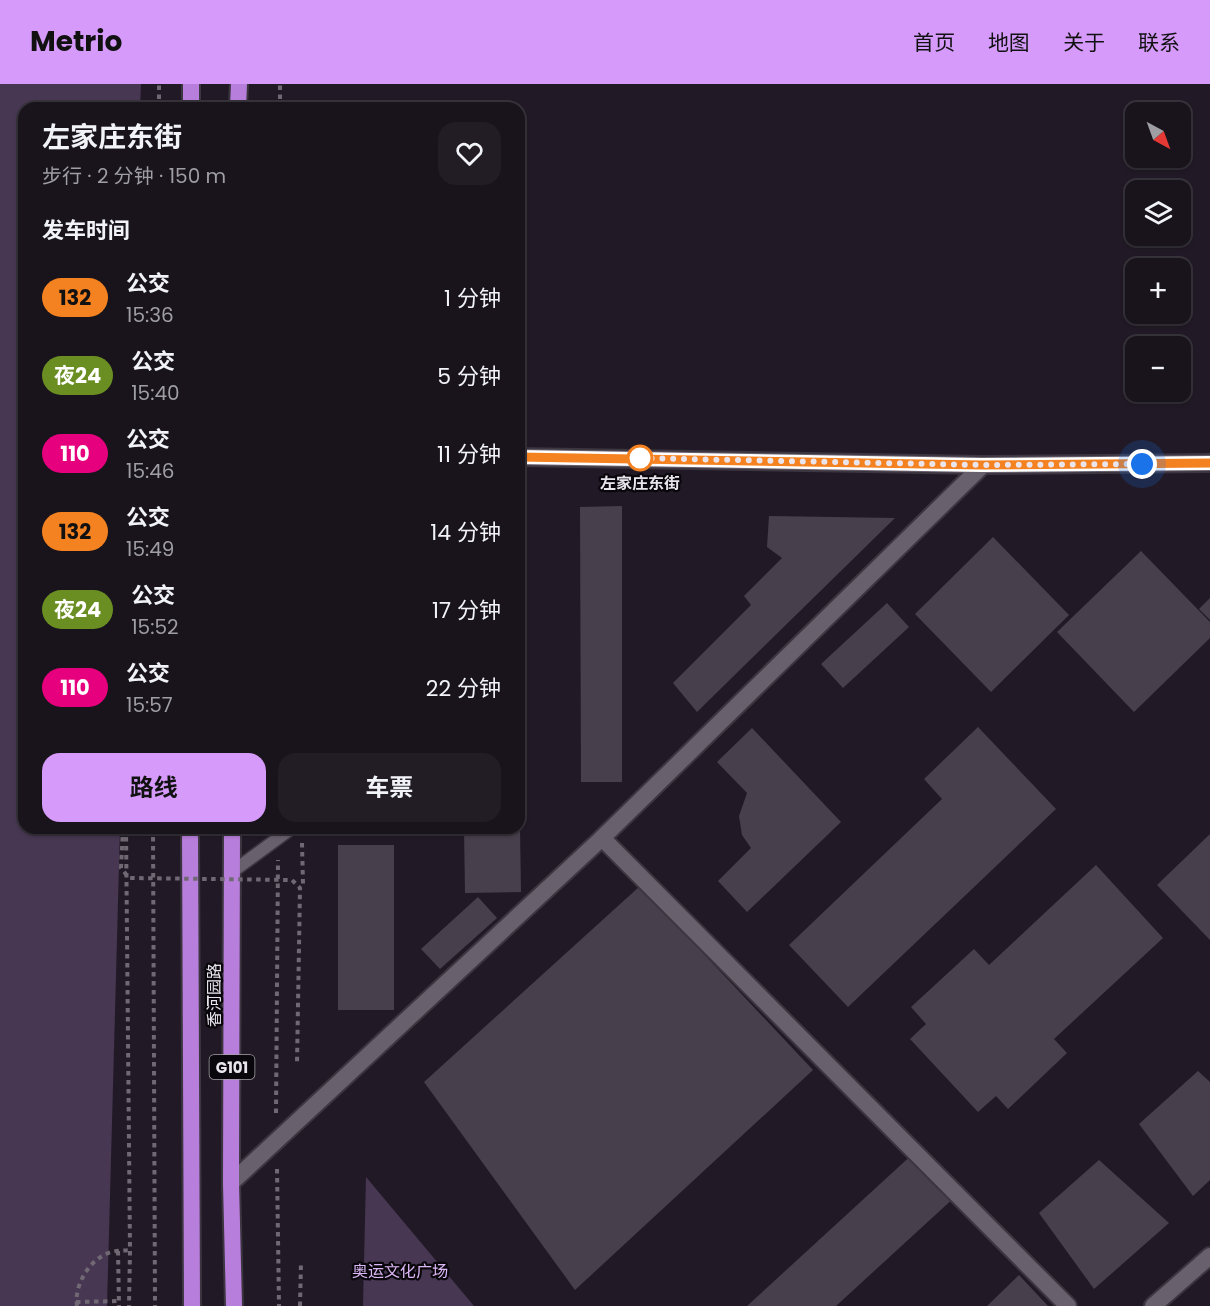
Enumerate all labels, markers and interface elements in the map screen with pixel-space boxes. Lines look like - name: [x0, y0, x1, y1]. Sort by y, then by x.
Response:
- text: Metrio: [30, 22, 122, 61]
- text: 首页: [913, 28, 955, 57]
- text: 地图: [988, 28, 1030, 57]
- text: 关于: [1063, 28, 1105, 57]
- text: 联系: [1138, 28, 1180, 57]
- north arrow: [1125, 102, 1191, 168]
- map controls: [1125, 102, 1191, 402]
- text: 左家庄东街: [42, 118, 182, 157]
- button: heart: [438, 122, 501, 185]
- text: 步行 · 2 分钟 · 150 m: [42, 162, 226, 190]
- button: layers: [1125, 180, 1191, 246]
- text: 发车时间: [42, 215, 130, 246]
- button: +: [1125, 258, 1191, 324]
- text: 公交: [126, 268, 170, 299]
- text: 132: [59, 283, 91, 312]
- text: 1 分钟: [444, 283, 501, 314]
- text: 15:36: [126, 301, 174, 329]
- button: −: [1125, 336, 1191, 402]
- text: 公交: [131, 346, 175, 377]
- text: 夜24: [54, 361, 101, 390]
- text: 5 分钟: [437, 361, 501, 392]
- text: 15:40: [131, 379, 180, 407]
- text: 公交: [126, 424, 170, 455]
- text: 110: [60, 439, 90, 468]
- text: 11 分钟: [437, 439, 501, 470]
- marker: 左家庄东街: [627, 445, 653, 471]
- your location: [1127, 449, 1157, 479]
- text: 15:46: [126, 457, 175, 485]
- place label: 左家庄东街: [600, 472, 680, 495]
- text: 公交: [126, 502, 170, 533]
- text: 132: [59, 517, 91, 546]
- text: 14 分钟: [430, 517, 501, 548]
- text: 15:49: [126, 535, 174, 563]
- text: 公交: [131, 580, 175, 611]
- text: 夜24: [54, 595, 101, 624]
- text: 17 分钟: [432, 595, 501, 626]
- text: 15:52: [131, 613, 179, 641]
- text: 公交: [126, 658, 170, 689]
- text: 110: [60, 673, 90, 702]
- text: 22 分钟: [426, 673, 501, 704]
- text: 15:57: [126, 691, 173, 719]
- button: 路线: [42, 753, 266, 822]
- button: 车票: [278, 753, 501, 822]
- street label: 香河园路: [203, 963, 226, 1027]
- road number: G101: [210, 1055, 254, 1079]
- park label: 奥运文化广场: [352, 1260, 448, 1283]

